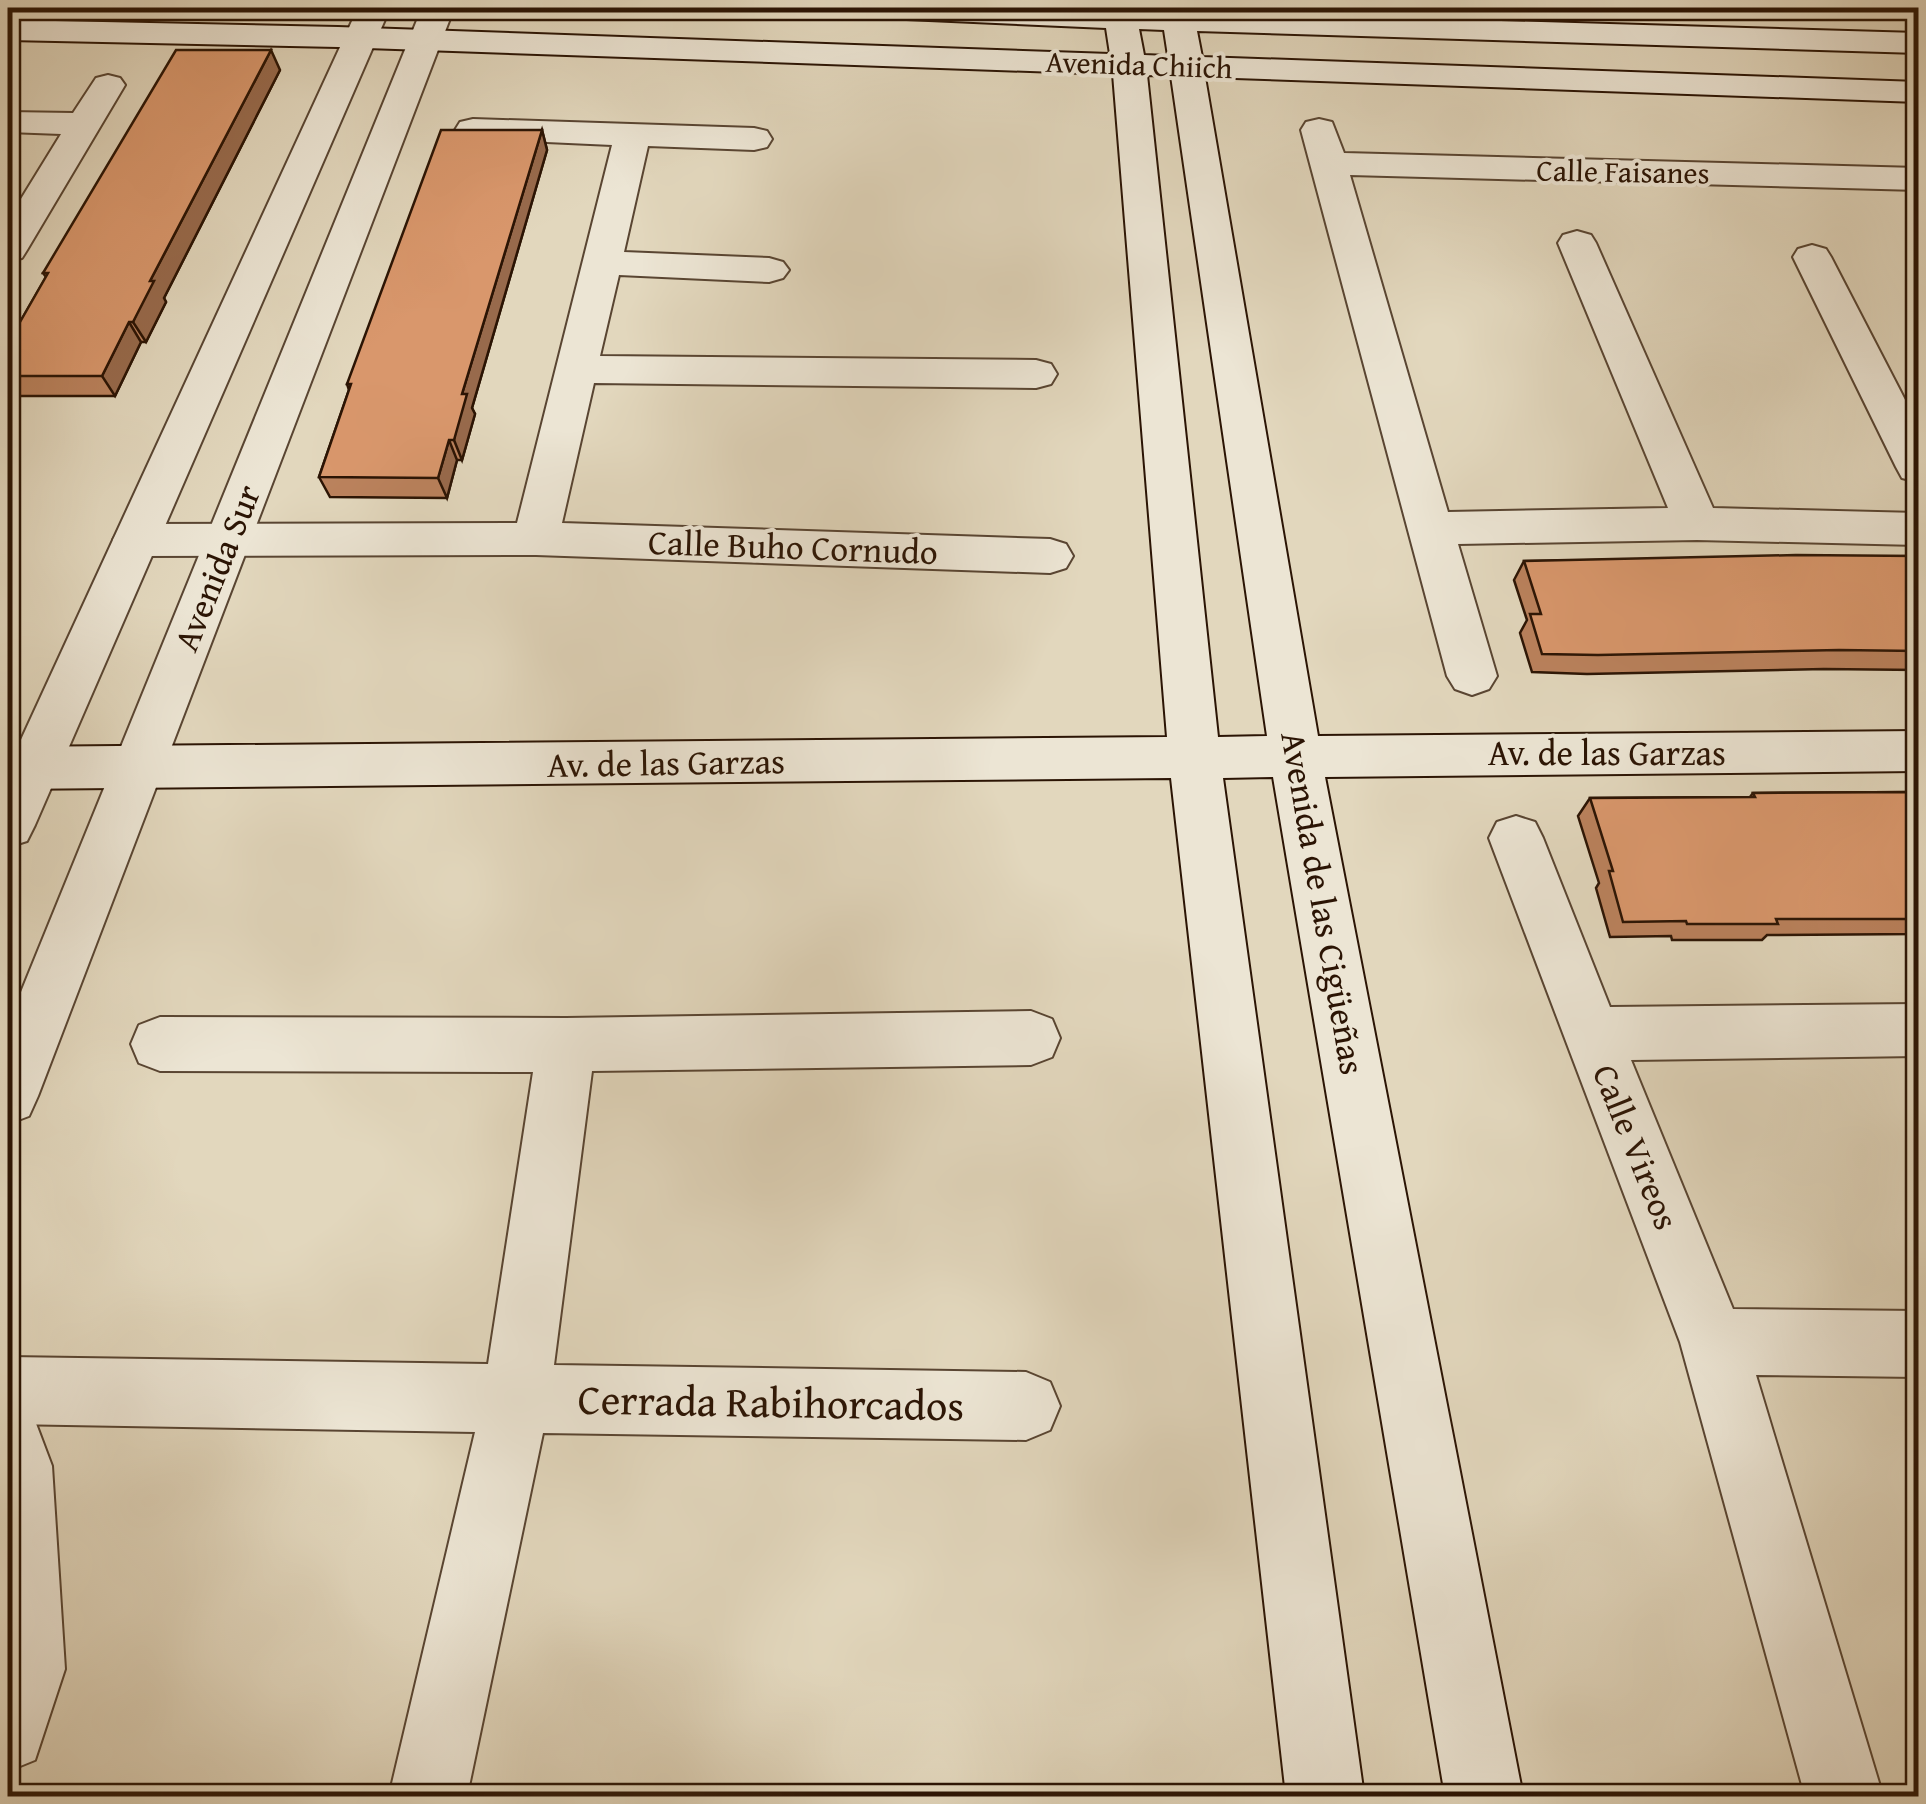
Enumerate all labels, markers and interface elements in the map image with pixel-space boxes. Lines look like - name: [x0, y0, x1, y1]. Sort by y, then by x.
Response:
- street label: Avenida Chiich: [1045, 39, 1233, 89]
- street label: Calle Faisanes: [1536, 147, 1710, 195]
- street label: Avenida Sur: [160, 477, 273, 659]
- street label: Calle Buho Cornudo: [647, 516, 939, 577]
- street label: Avenida de las Cigüeñas: [1268, 727, 1379, 1078]
- street label: Av. de las Garzas: [1488, 727, 1726, 778]
- street label: Av. de las Garzas: [547, 735, 785, 790]
- street label: Calle Vireos: [1580, 1057, 1693, 1237]
- street label: Cerrada Rabihorcados: [577, 1368, 965, 1435]

